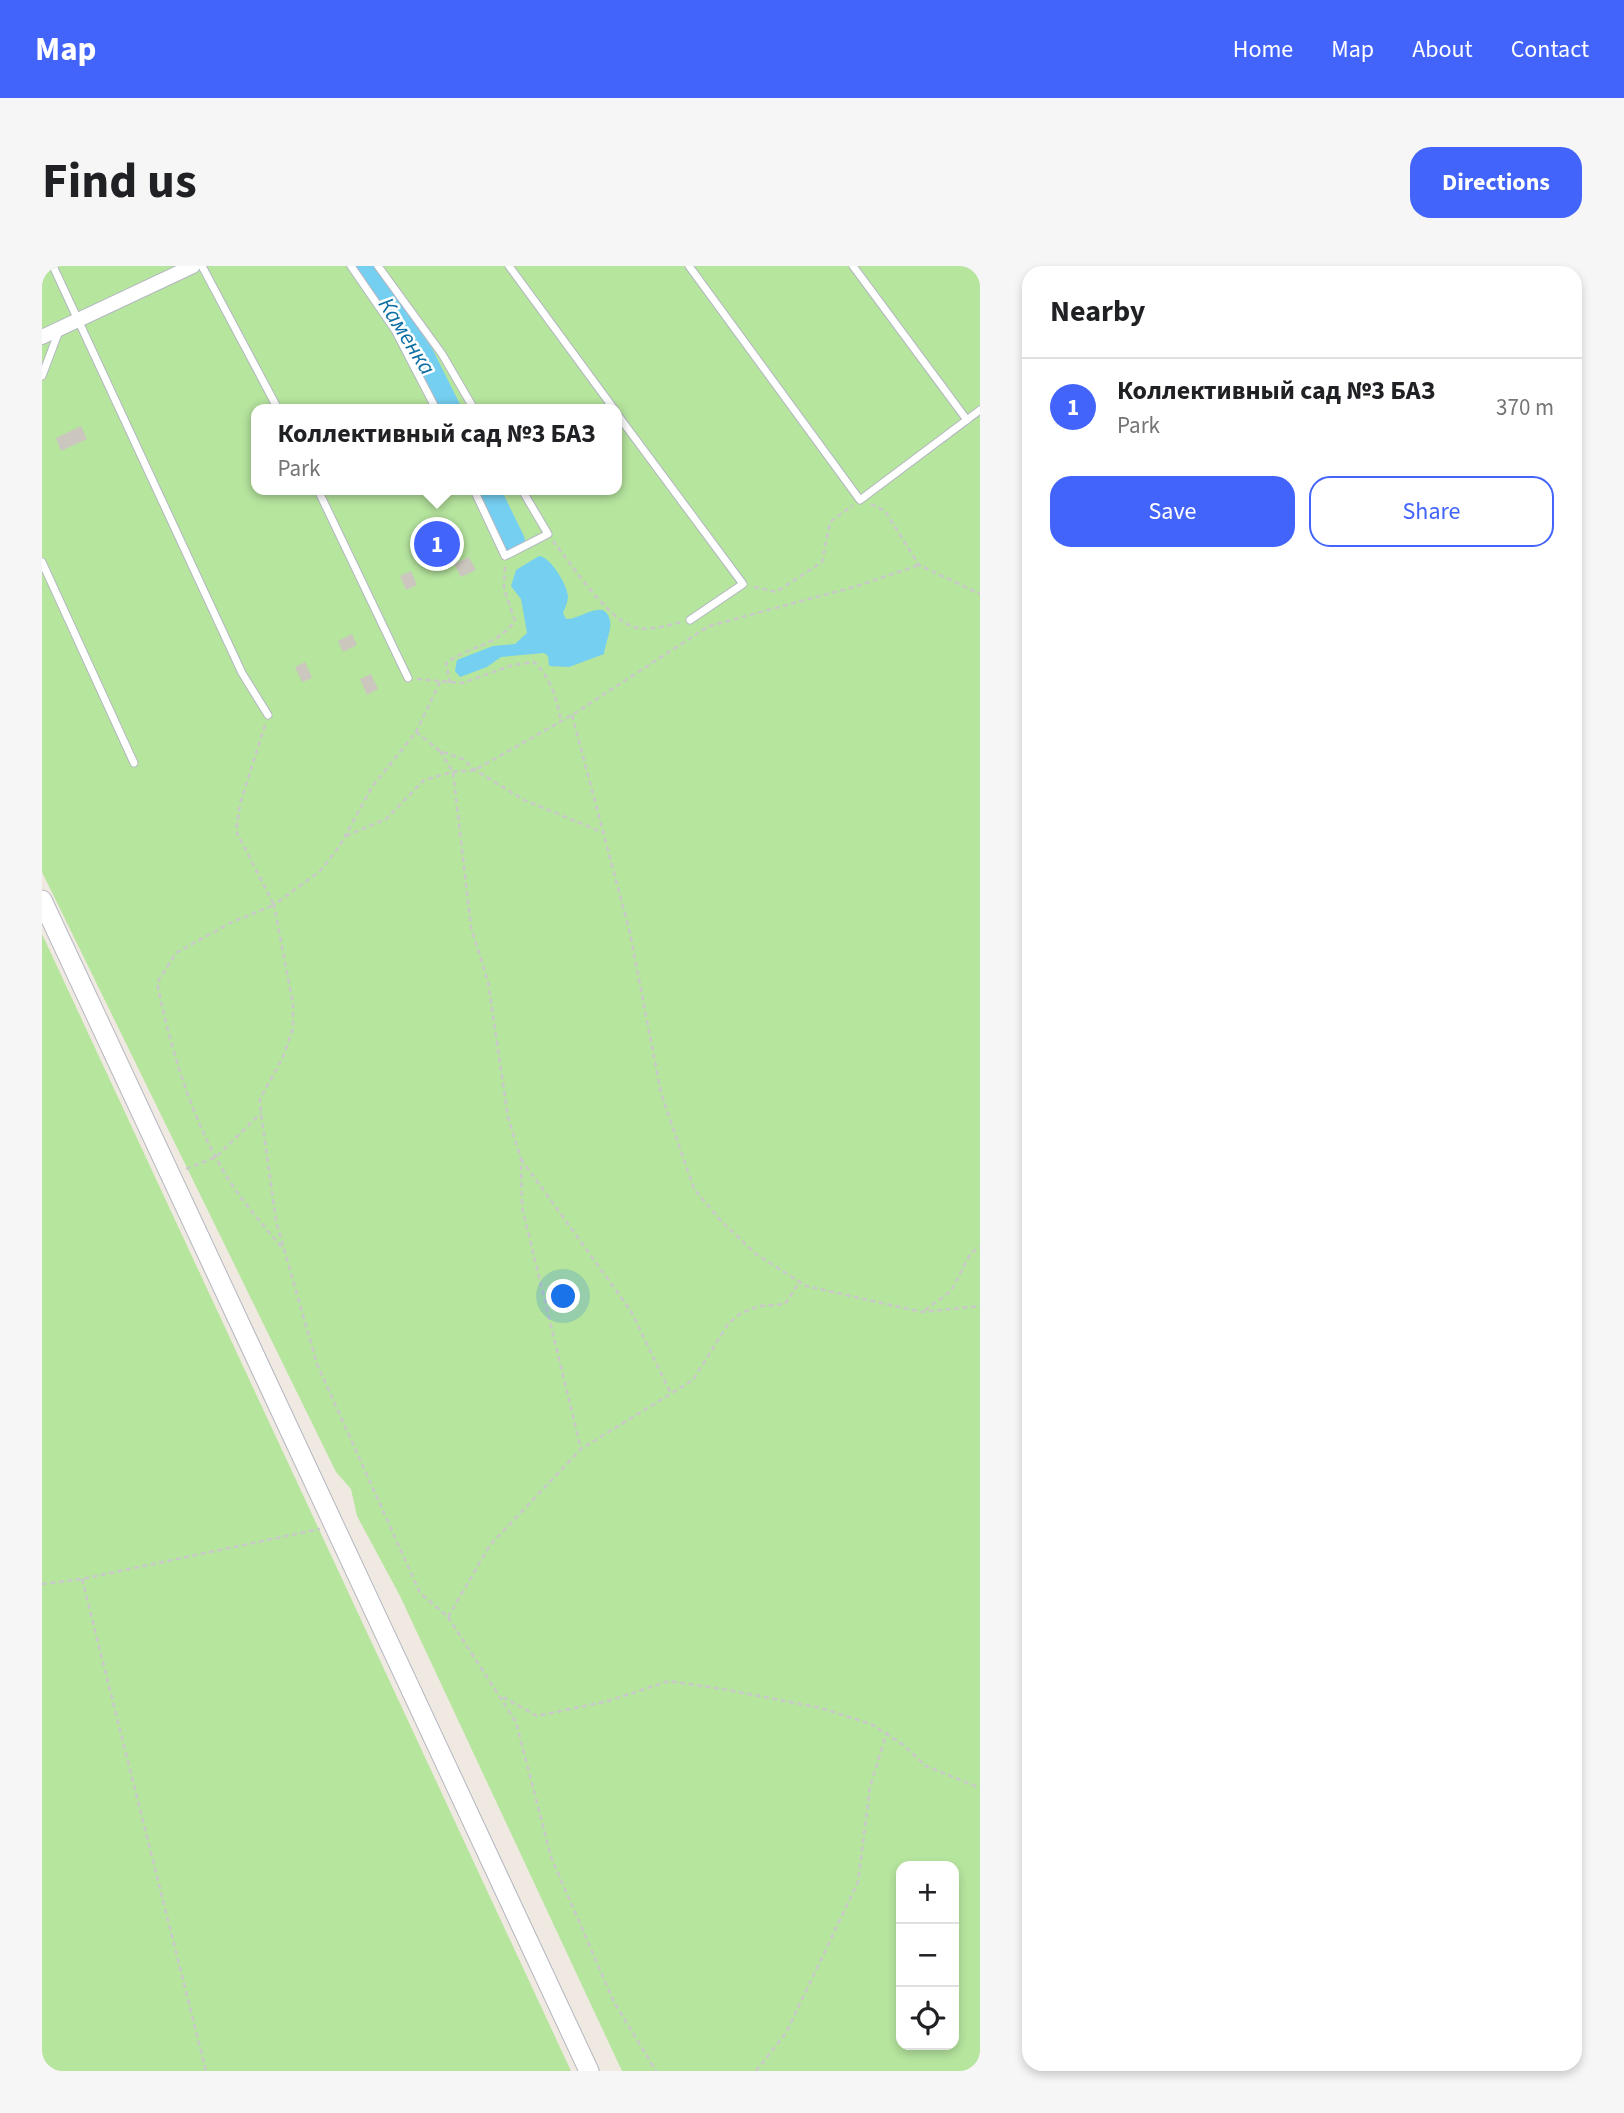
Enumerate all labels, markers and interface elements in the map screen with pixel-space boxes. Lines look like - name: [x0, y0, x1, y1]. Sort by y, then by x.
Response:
- text: Map: [35, 26, 96, 73]
- text: Home: [1233, 32, 1293, 67]
- text: Map: [1331, 32, 1374, 67]
- text: About: [1412, 32, 1473, 67]
- text: Contact: [1511, 32, 1589, 67]
- text: Find us: [42, 147, 197, 217]
- button: Directions: [1410, 147, 1582, 218]
- text: Nearby: [1050, 290, 1145, 333]
- water label: Каменка: [370, 291, 444, 381]
- text: Коллективный сад №3 БАЗ: [1117, 372, 1435, 409]
- text: 1: [1067, 391, 1079, 424]
- text: 370 m: [1496, 391, 1554, 424]
- popup: [251, 404, 622, 495]
- text: Park: [1117, 409, 1160, 442]
- text: Коллективный сад №3 БАЗ: [277, 415, 596, 452]
- text: Park: [277, 452, 320, 485]
- button: Save: [1050, 476, 1295, 547]
- button: Share: [1309, 476, 1554, 547]
- pin: 1: [414, 518, 460, 570]
- your location: [546, 1279, 580, 1313]
- map controls: [896, 1861, 959, 2050]
- button: +: [896, 1861, 959, 1924]
- button: −: [896, 1924, 959, 1987]
- button: locate: [896, 1987, 959, 2050]

